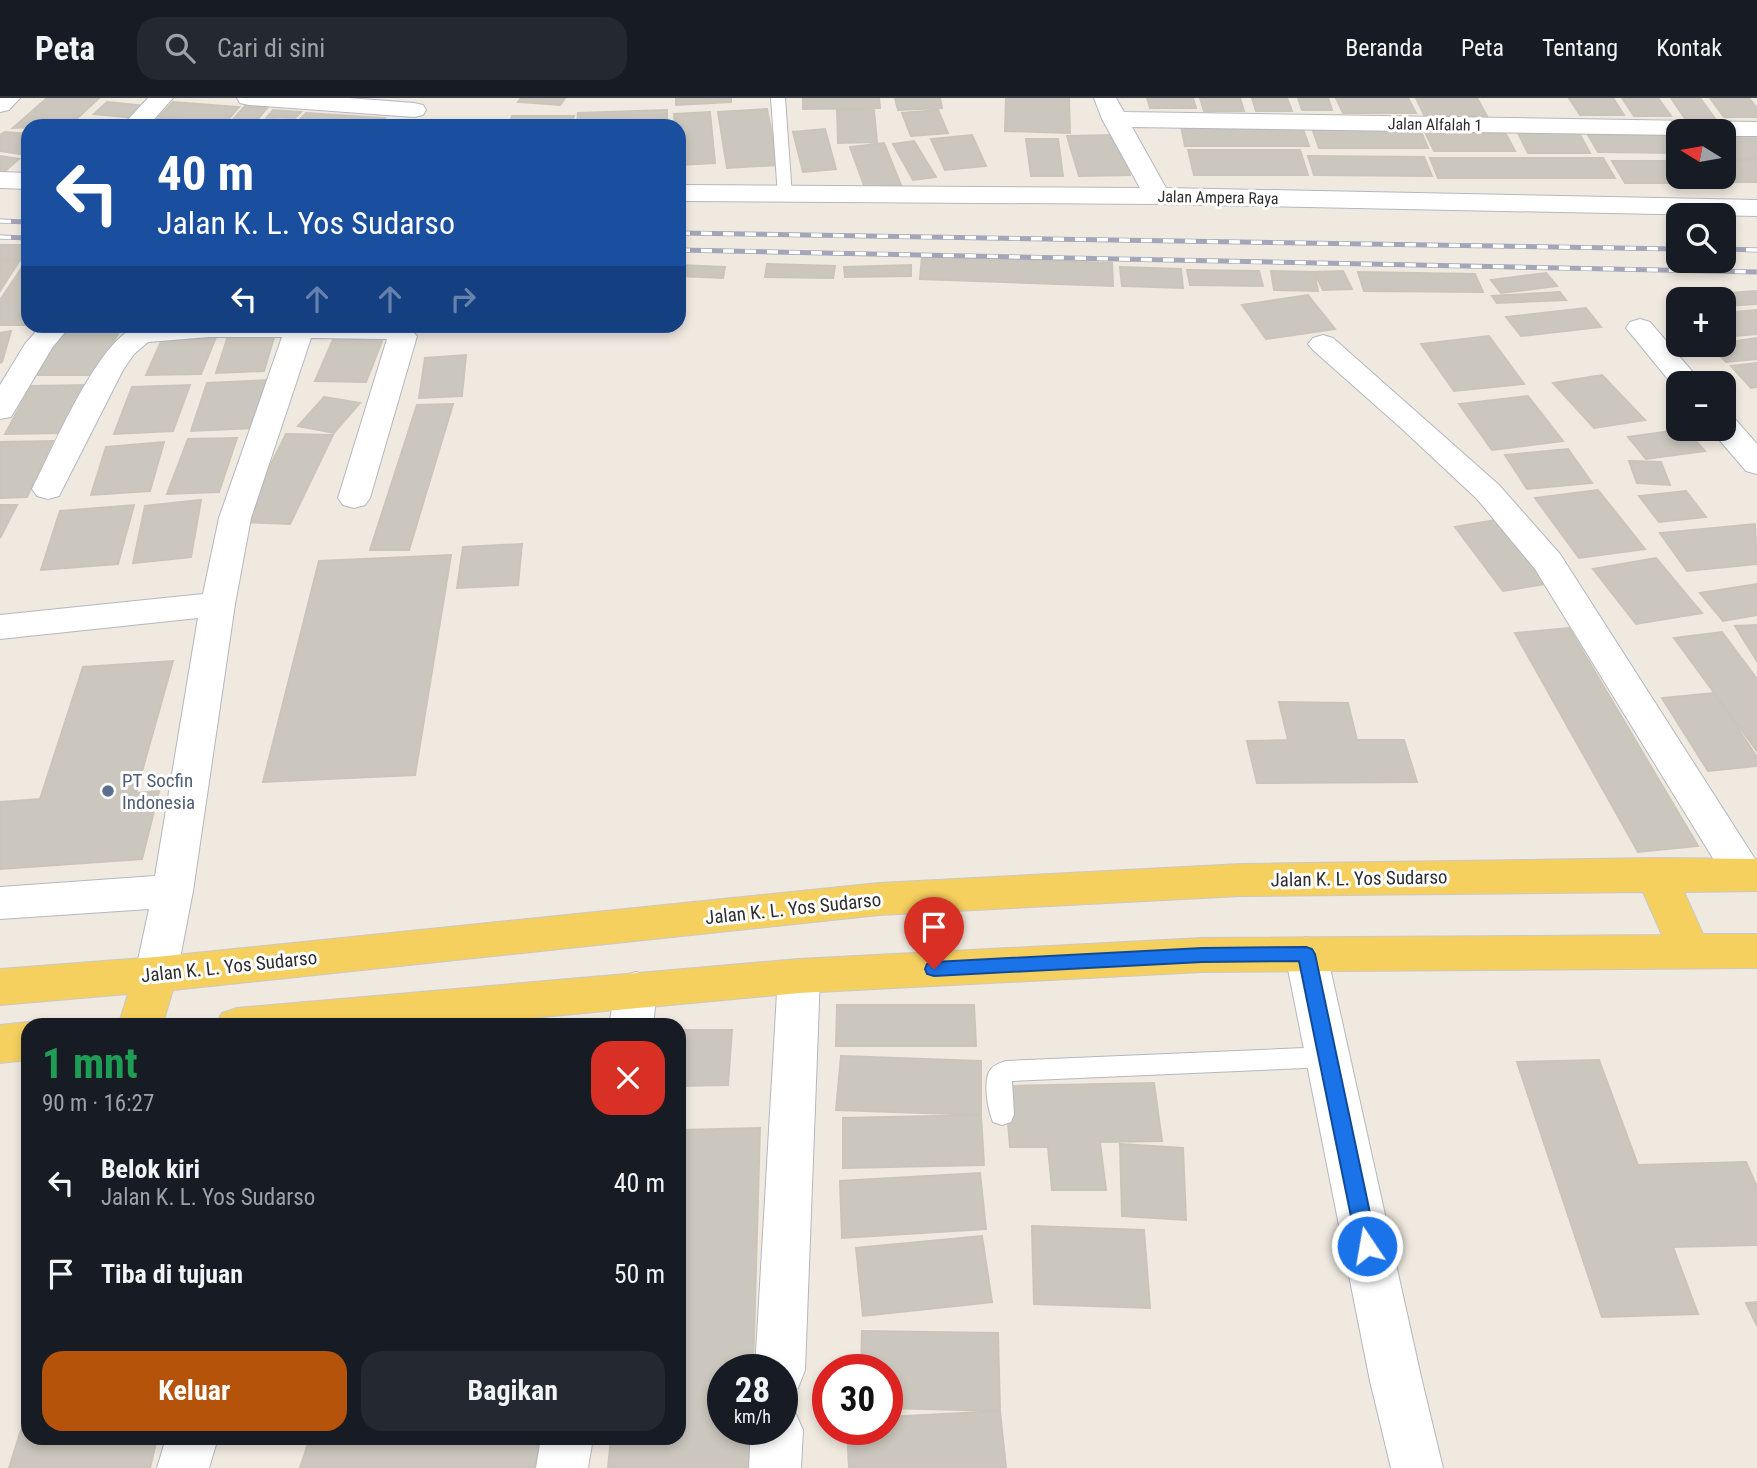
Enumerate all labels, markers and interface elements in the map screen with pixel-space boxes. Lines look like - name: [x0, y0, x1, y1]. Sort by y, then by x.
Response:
- search box: [137, 17, 627, 80]
- text: Peta: [35, 29, 95, 68]
- icon: search: [161, 29, 199, 67]
- text: Cari di sini: [217, 33, 325, 63]
- text: Beranda: [1345, 34, 1423, 62]
- text: Peta: [1461, 34, 1504, 62]
- text: Tentang: [1542, 34, 1618, 62]
- text: Kontak: [1656, 34, 1722, 62]
- street label: Jalan Alfalah 1: [1388, 114, 1482, 135]
- north arrow: [1666, 119, 1736, 189]
- map controls: [1666, 119, 1736, 441]
- text: 40 m: [157, 145, 254, 202]
- icon: left: [42, 147, 133, 238]
- street label: Jalan Ampera Raya: [1157, 187, 1279, 208]
- button: search: [1666, 203, 1736, 273]
- text: Jalan K. L. Yos Sudarso: [157, 204, 455, 242]
- icon: left: [225, 280, 263, 318]
- icon: ahead: [298, 280, 336, 318]
- icon: ahead: [371, 280, 409, 318]
- icon: right: [444, 280, 482, 318]
- button: +: [1666, 287, 1736, 357]
- button: −: [1666, 371, 1736, 441]
- place label: PT Socfin Indonesia: [122, 769, 195, 814]
- marker: PT Socfin Indonesia: [100, 783, 116, 799]
- street label: Jalan K. L. Yos Sudarso: [1270, 865, 1448, 892]
- street label: Jalan K. L. Yos Sudarso: [704, 888, 882, 929]
- pin: [904, 897, 964, 969]
- icon: arrive: [915, 908, 953, 946]
- street label: Jalan K. L. Yos Sudarso: [140, 946, 318, 987]
- text: 1 mnt: [42, 1039, 138, 1088]
- button: close: [591, 1041, 665, 1115]
- text: 90 m · 16:27: [42, 1090, 154, 1117]
- text: Belok kiri: [101, 1154, 200, 1184]
- icon: left: [42, 1164, 80, 1202]
- text: 40 m: [614, 1168, 665, 1198]
- text: Jalan K. L. Yos Sudarso: [101, 1184, 315, 1211]
- position arrow: [1330, 1209, 1404, 1283]
- icon: arrive: [42, 1255, 80, 1293]
- text: Tiba di tujuan: [101, 1259, 243, 1289]
- text: 50 m: [614, 1259, 665, 1289]
- button: Keluar: [42, 1351, 347, 1431]
- button: Bagikan: [361, 1351, 665, 1431]
- speed limit sign: 30: [812, 1354, 903, 1445]
- text: 28: [735, 1370, 770, 1411]
- text: km/h: [734, 1406, 771, 1427]

